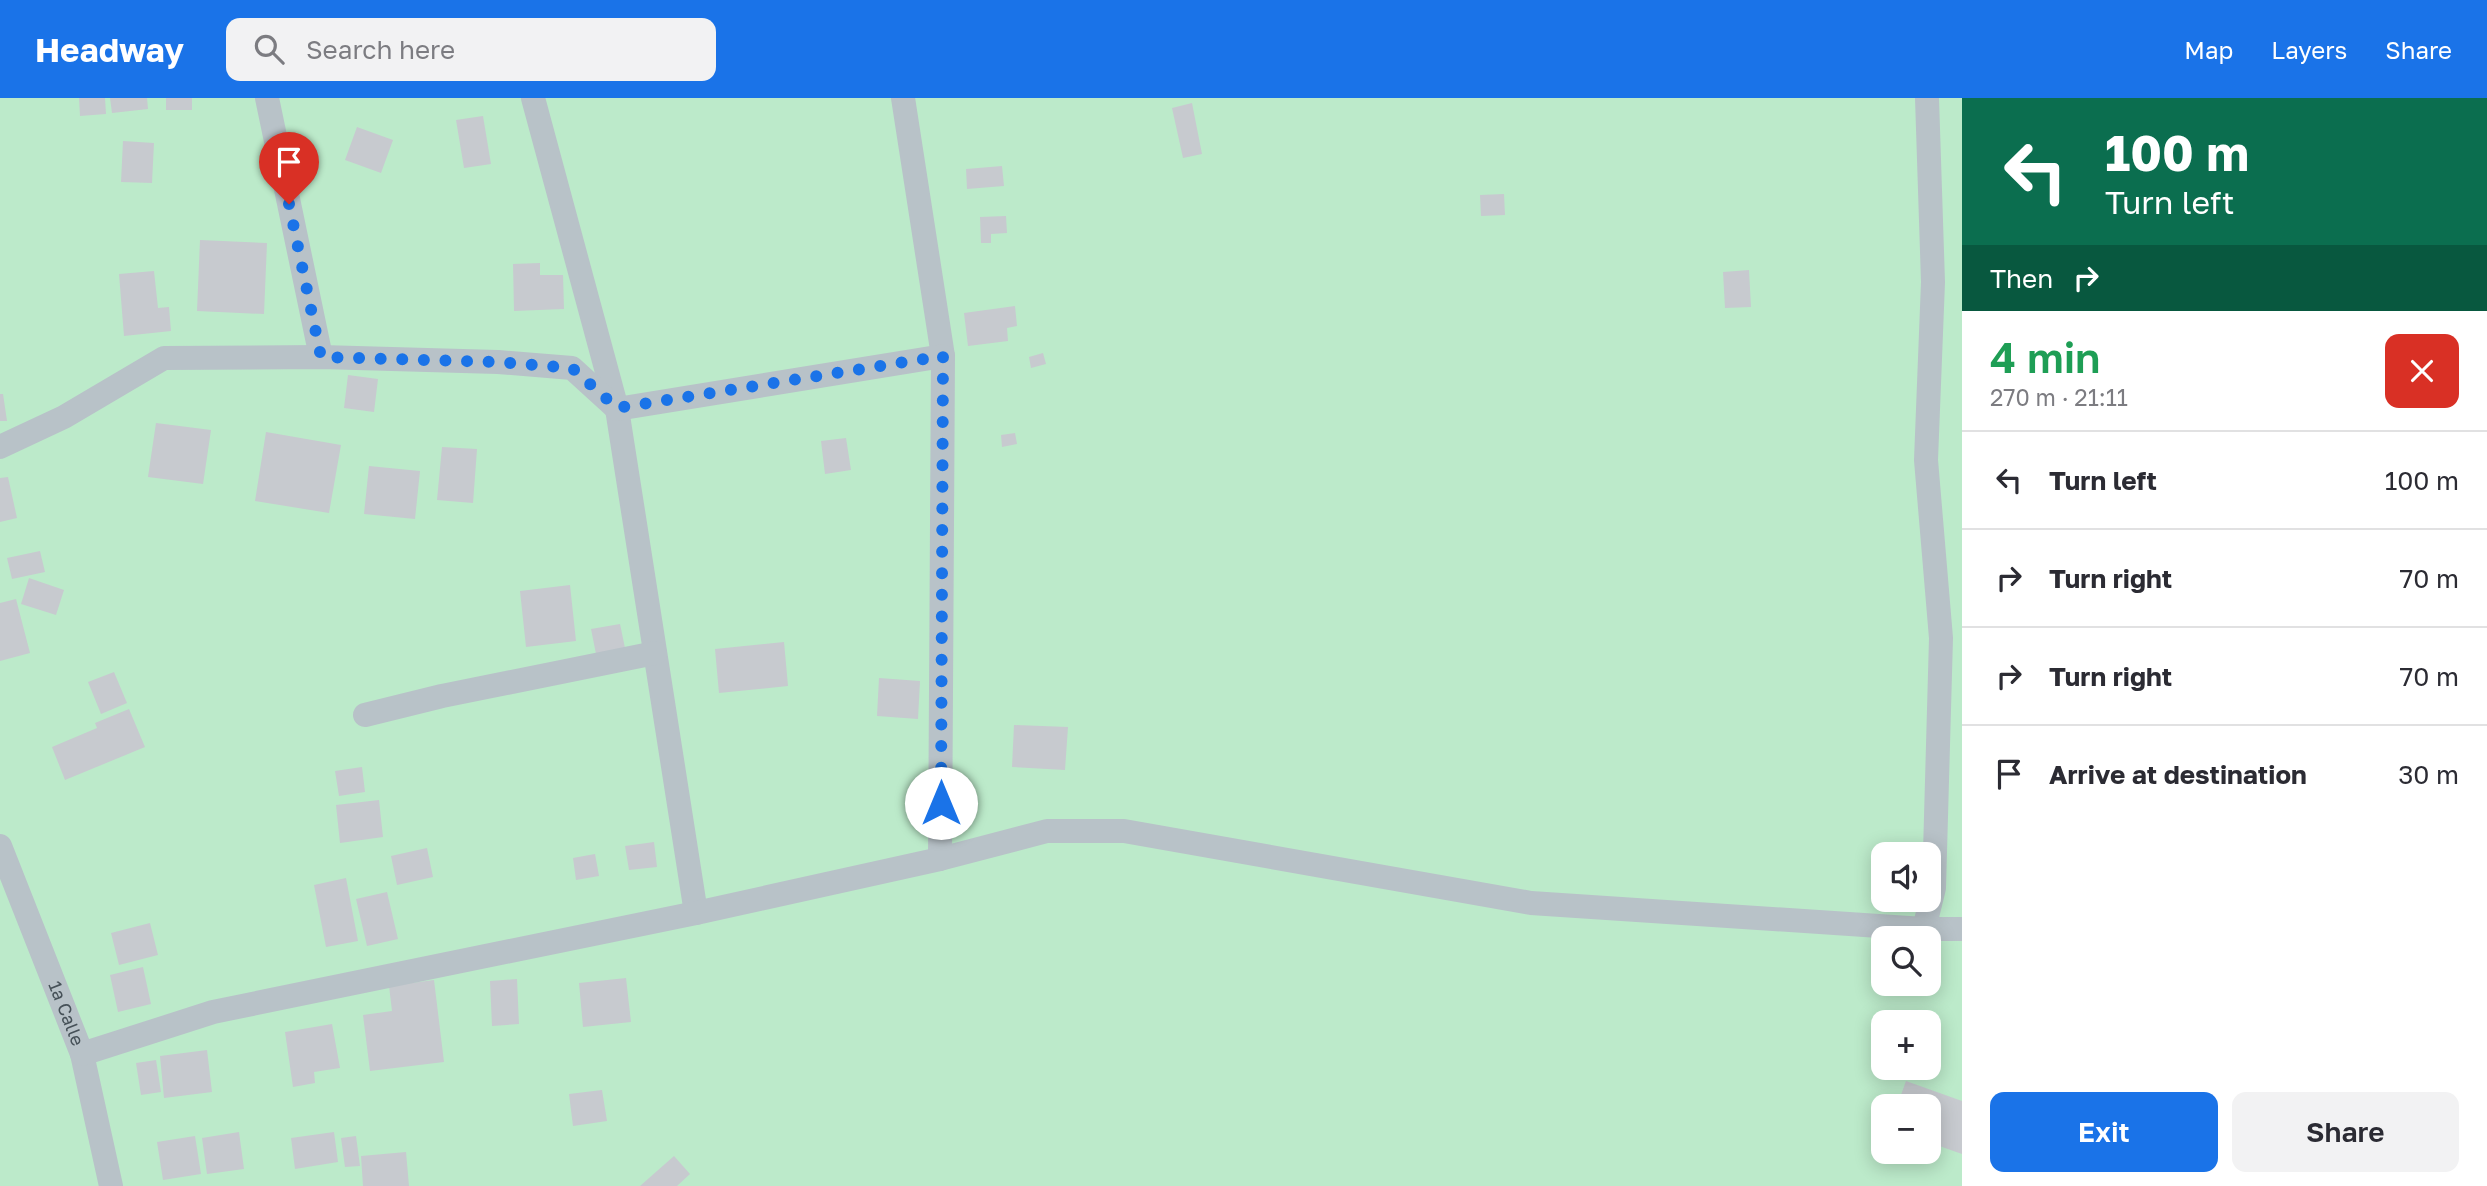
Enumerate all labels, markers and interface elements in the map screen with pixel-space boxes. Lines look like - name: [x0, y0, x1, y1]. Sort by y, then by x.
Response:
- search box: [226, 18, 716, 81]
- text: Headway: [35, 30, 184, 69]
- icon: search: [250, 30, 288, 68]
- text: Search here: [306, 34, 455, 65]
- text: Map: [2184, 35, 2233, 64]
- text: Layers: [2271, 35, 2347, 64]
- text: Share: [2385, 35, 2452, 64]
- text: 100 m: [2105, 123, 2249, 182]
- icon: left: [1990, 126, 2081, 217]
- pin: [259, 132, 319, 204]
- icon: arrive: [270, 143, 308, 181]
- text: Turn left: [2105, 183, 2234, 221]
- icon: right: [2067, 259, 2105, 297]
- text: Then: [1990, 263, 2053, 294]
- text: 4 min: [1990, 332, 2100, 382]
- button: close: [2385, 334, 2459, 408]
- text: 270 m · 21:11: [1990, 383, 2128, 411]
- icon: left: [1990, 461, 2028, 499]
- text: Turn left: [2049, 465, 2157, 496]
- text: 100 m: [2385, 465, 2459, 496]
- icon: right: [1990, 559, 2028, 597]
- text: Turn right: [2049, 563, 2172, 594]
- text: 70 m: [2400, 563, 2459, 594]
- icon: right: [1990, 657, 2028, 695]
- text: Turn right: [2049, 661, 2172, 692]
- text: 70 m: [2400, 661, 2459, 692]
- icon: arrive: [1990, 755, 2028, 793]
- text: Arrive at destination: [2049, 759, 2307, 790]
- text: 30 m: [2398, 759, 2459, 790]
- position arrow: [904, 766, 978, 840]
- map controls: [1871, 842, 1941, 1164]
- button: sound: [1871, 842, 1941, 912]
- button: search: [1871, 926, 1941, 996]
- street label: 1a Calle: [44, 978, 90, 1049]
- button: +: [1871, 1010, 1941, 1080]
- button: Exit: [1990, 1092, 2218, 1172]
- button: Share: [2232, 1092, 2459, 1172]
- button: −: [1871, 1094, 1941, 1164]

